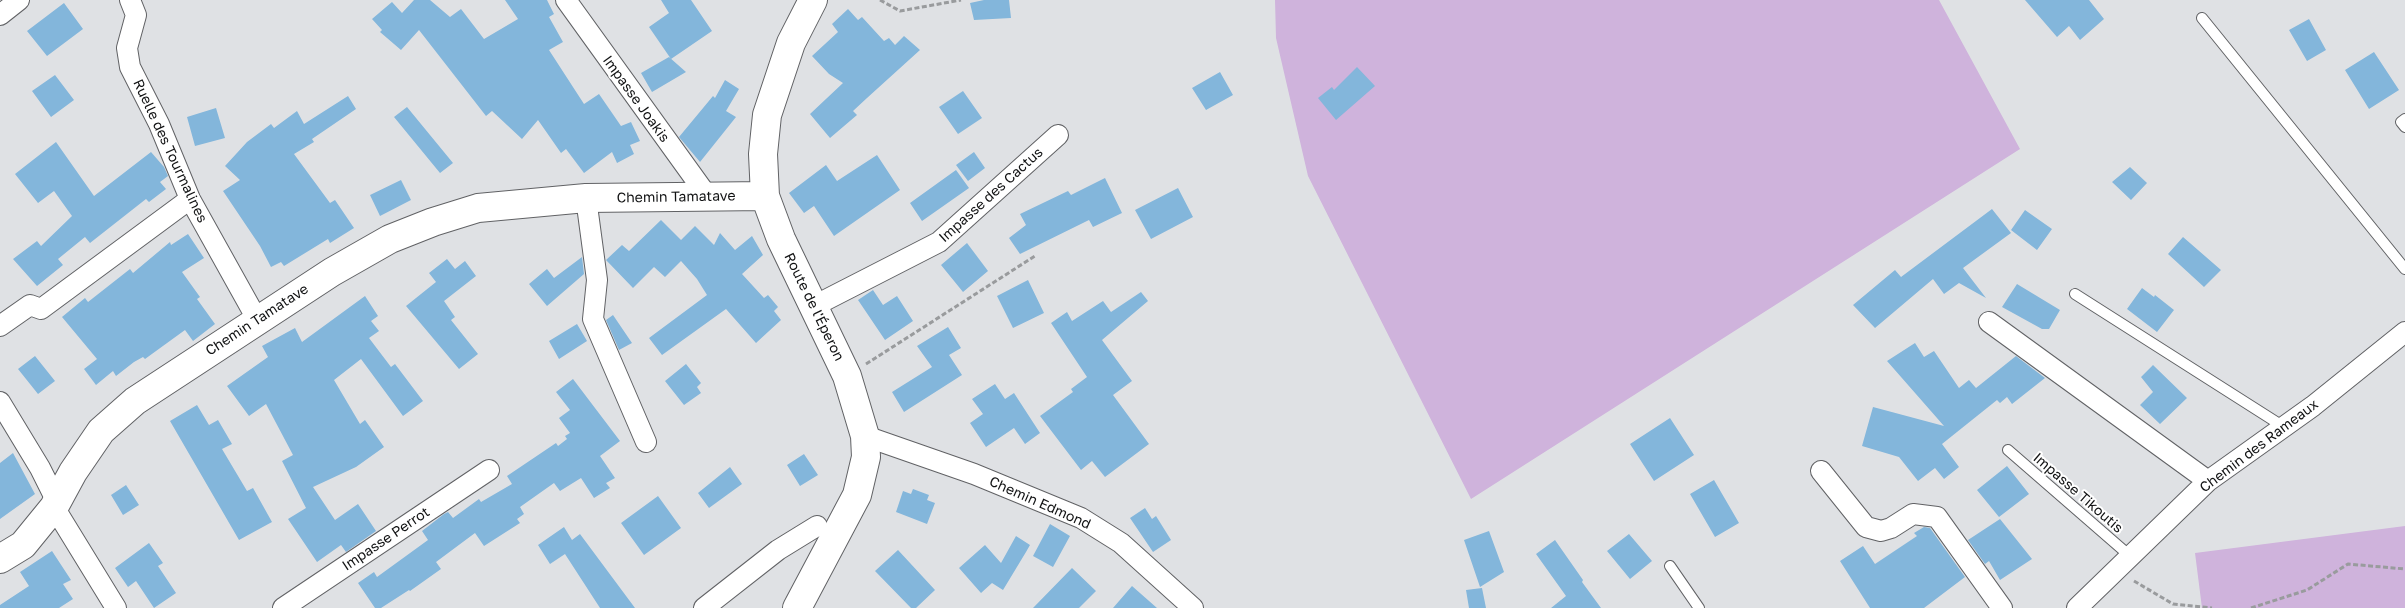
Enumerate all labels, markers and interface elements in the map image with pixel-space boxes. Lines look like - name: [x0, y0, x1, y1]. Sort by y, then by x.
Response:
- street label: Impasse Joakis: [599, 52, 673, 146]
- street label: Ruelle des Tourmalines: [129, 77, 211, 225]
- street label: Impasse des Cactus: [936, 144, 1046, 246]
- street label: Chemin Tamatave: [616, 188, 736, 206]
- street label: Route de l'Éperon: [781, 250, 847, 364]
- street label: Chemin Tamatave: [203, 281, 311, 359]
- street label: Chemin des Rameaux: [2196, 396, 2322, 496]
- street label: Impasse Tikoutis: [2030, 449, 2126, 537]
- street label: Chemin Edmond: [987, 473, 1093, 533]
- street label: Impasse Perrot: [339, 504, 433, 574]

